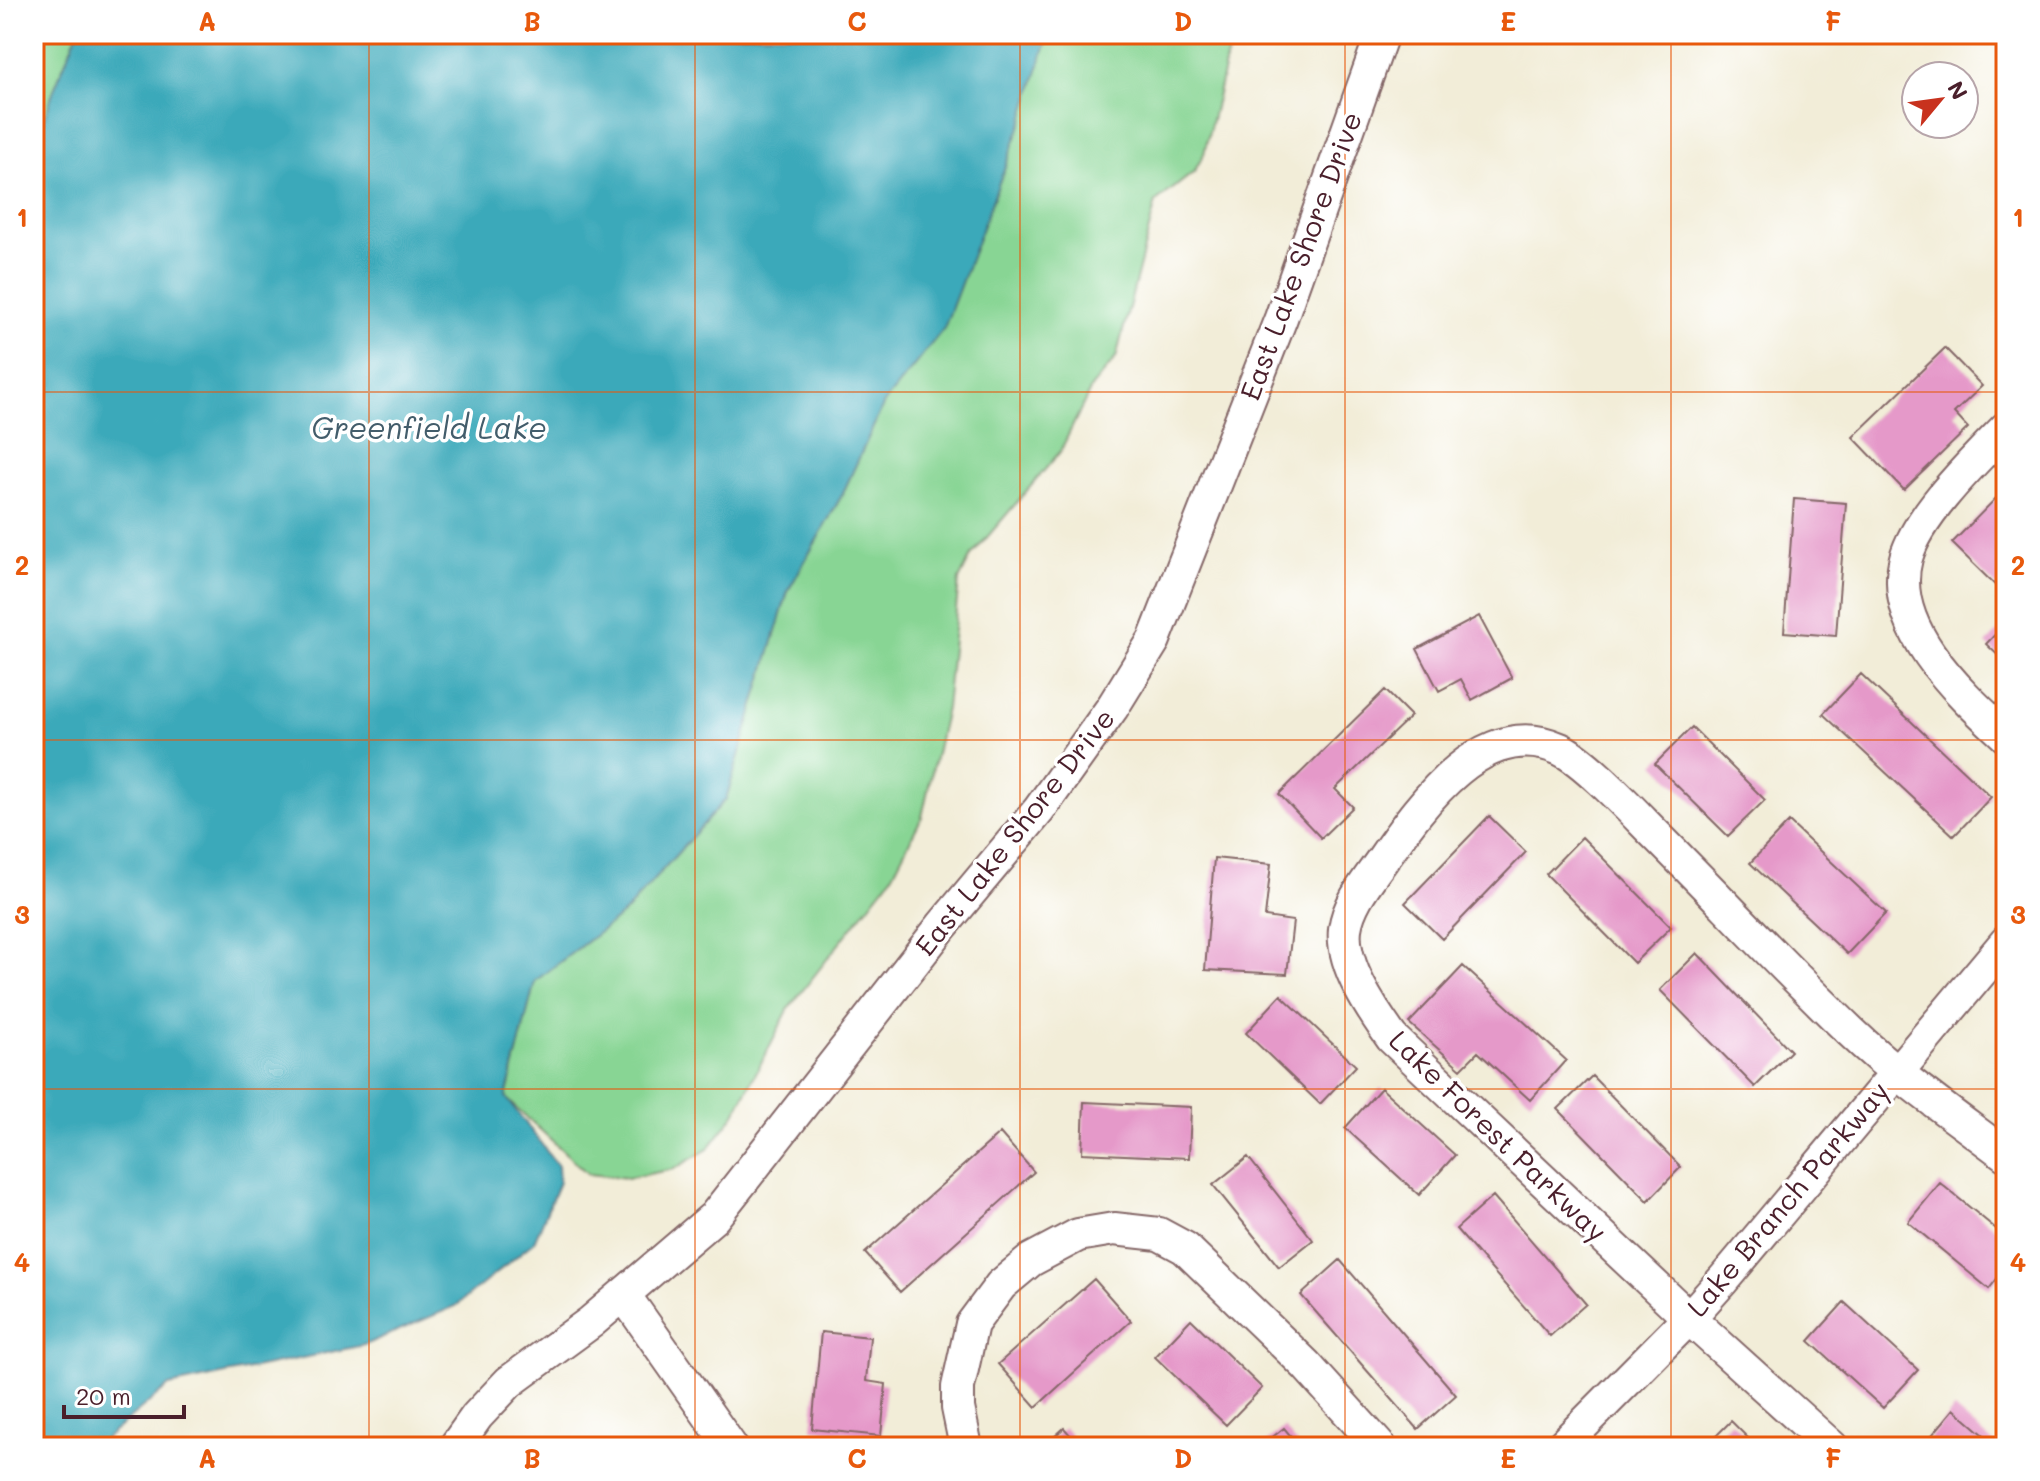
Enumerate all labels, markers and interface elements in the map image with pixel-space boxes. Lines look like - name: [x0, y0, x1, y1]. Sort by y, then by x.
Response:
- text: A: [198, 4, 216, 38]
- text: B: [523, 4, 541, 38]
- text: C: [847, 4, 867, 38]
- text: D: [1174, 4, 1192, 38]
- text: E: [1500, 4, 1516, 38]
- text: F: [1825, 4, 1841, 38]
- north arrow: [1900, 60, 1980, 140]
- text: N: [1941, 76, 1975, 104]
- street label: East Lake Shore Drive: [1231, 107, 1369, 405]
- text: 1: [16, 200, 28, 234]
- text: 1: [2012, 200, 2024, 234]
- water label: Greenfield Lake: [311, 407, 547, 447]
- text: 2: [15, 548, 29, 582]
- text: 2: [2011, 548, 2025, 582]
- street label: East Lake Shore Drive: [906, 700, 1122, 962]
- text: 3: [14, 897, 30, 931]
- text: 3: [2010, 897, 2026, 931]
- street label: Lake Forest Parkway: [1382, 1022, 1615, 1249]
- street label: Lake Branch Parkway: [1678, 1073, 1896, 1323]
- text: 4: [14, 1245, 30, 1279]
- text: 4: [2010, 1245, 2026, 1279]
- scale bar: [64, 1369, 184, 1419]
- text: 20 m: [76, 1380, 131, 1411]
- text: A: [198, 1441, 216, 1475]
- text: B: [523, 1441, 541, 1475]
- text: C: [847, 1441, 867, 1475]
- text: D: [1174, 1441, 1192, 1475]
- text: E: [1500, 1441, 1516, 1475]
- text: F: [1825, 1441, 1841, 1475]

